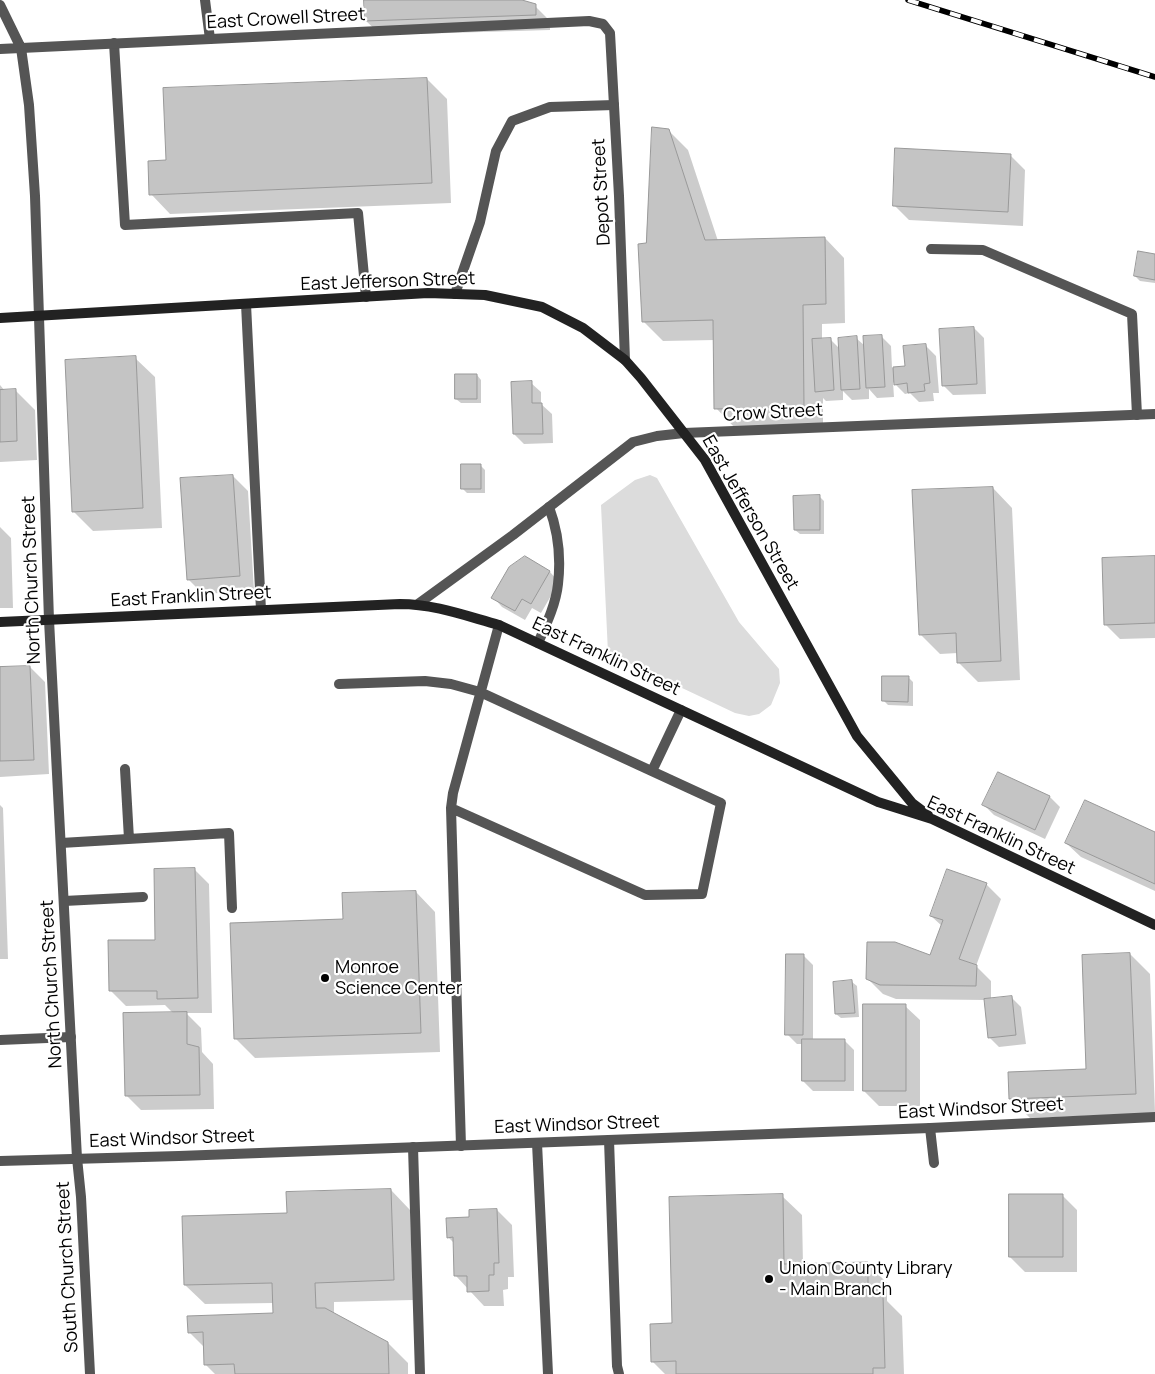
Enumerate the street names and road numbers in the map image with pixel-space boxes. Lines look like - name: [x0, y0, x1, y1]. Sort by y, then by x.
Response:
- street label: East Crowell Street: [206, 4, 366, 34]
- street label: Depot Street: [588, 138, 616, 246]
- street label: East Jefferson Street: [300, 268, 476, 296]
- street label: Crow Street: [723, 400, 823, 426]
- street label: East Jefferson Street: [697, 432, 803, 594]
- street label: North Church Street: [18, 495, 46, 665]
- street label: East Franklin Street: [110, 582, 272, 612]
- street label: East Franklin Street: [529, 613, 683, 701]
- street label: East Franklin Street: [924, 792, 1078, 880]
- street label: North Church Street: [37, 899, 67, 1069]
- street label: East Windsor Street: [898, 1094, 1064, 1124]
- street label: East Windsor Street: [494, 1111, 660, 1139]
- street label: East Windsor Street: [89, 1125, 255, 1153]
- street label: South Church Street: [53, 1181, 83, 1353]

